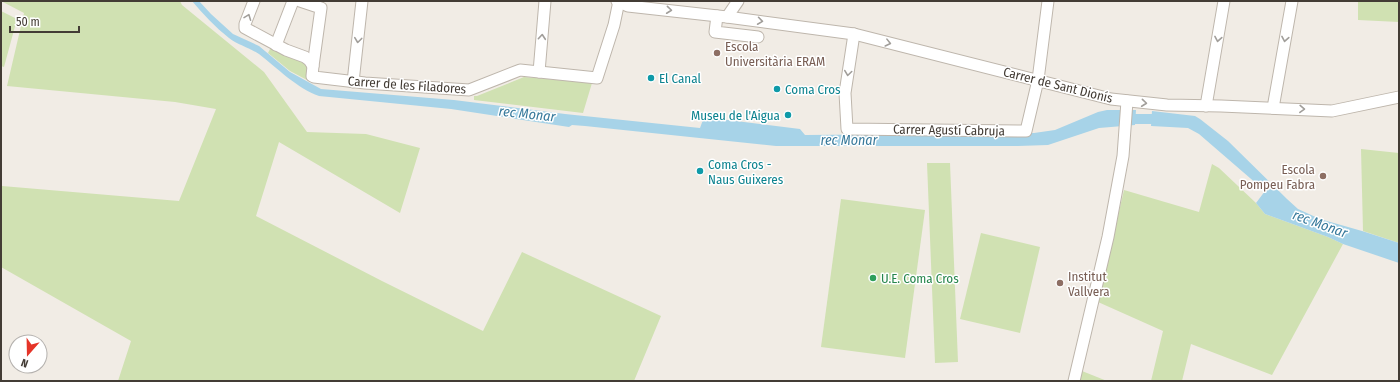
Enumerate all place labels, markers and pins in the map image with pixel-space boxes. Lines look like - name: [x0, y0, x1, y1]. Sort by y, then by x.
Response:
- place label: Escola Universitària ERAM: [725, 39, 825, 69]
- marker: Escola Universitària ERAM: [712, 48, 722, 58]
- place label: El Canal: [659, 71, 701, 86]
- marker: El Canal: [646, 73, 656, 83]
- place label: Coma Cros: [785, 82, 841, 97]
- marker: Coma Cros: [772, 84, 782, 94]
- place label: Museu de l'Aigua: [691, 108, 780, 123]
- marker: Museu de l'Aigua: [783, 110, 793, 120]
- place label: Coma Cros - Naus Guixeres: [708, 157, 784, 187]
- place label: Escola Pompeu Fabra: [1240, 162, 1315, 192]
- marker: Coma Cros - Naus Guixeres: [695, 166, 705, 176]
- marker: Escola Pompeu Fabra: [1318, 171, 1328, 181]
- place label: Institut Vallvera: [1068, 269, 1110, 299]
- place label: U.E. Coma Cros: [881, 271, 959, 286]
- marker: U.E. Coma Cros: [868, 273, 878, 283]
- marker: Institut Vallvera: [1055, 278, 1065, 288]

